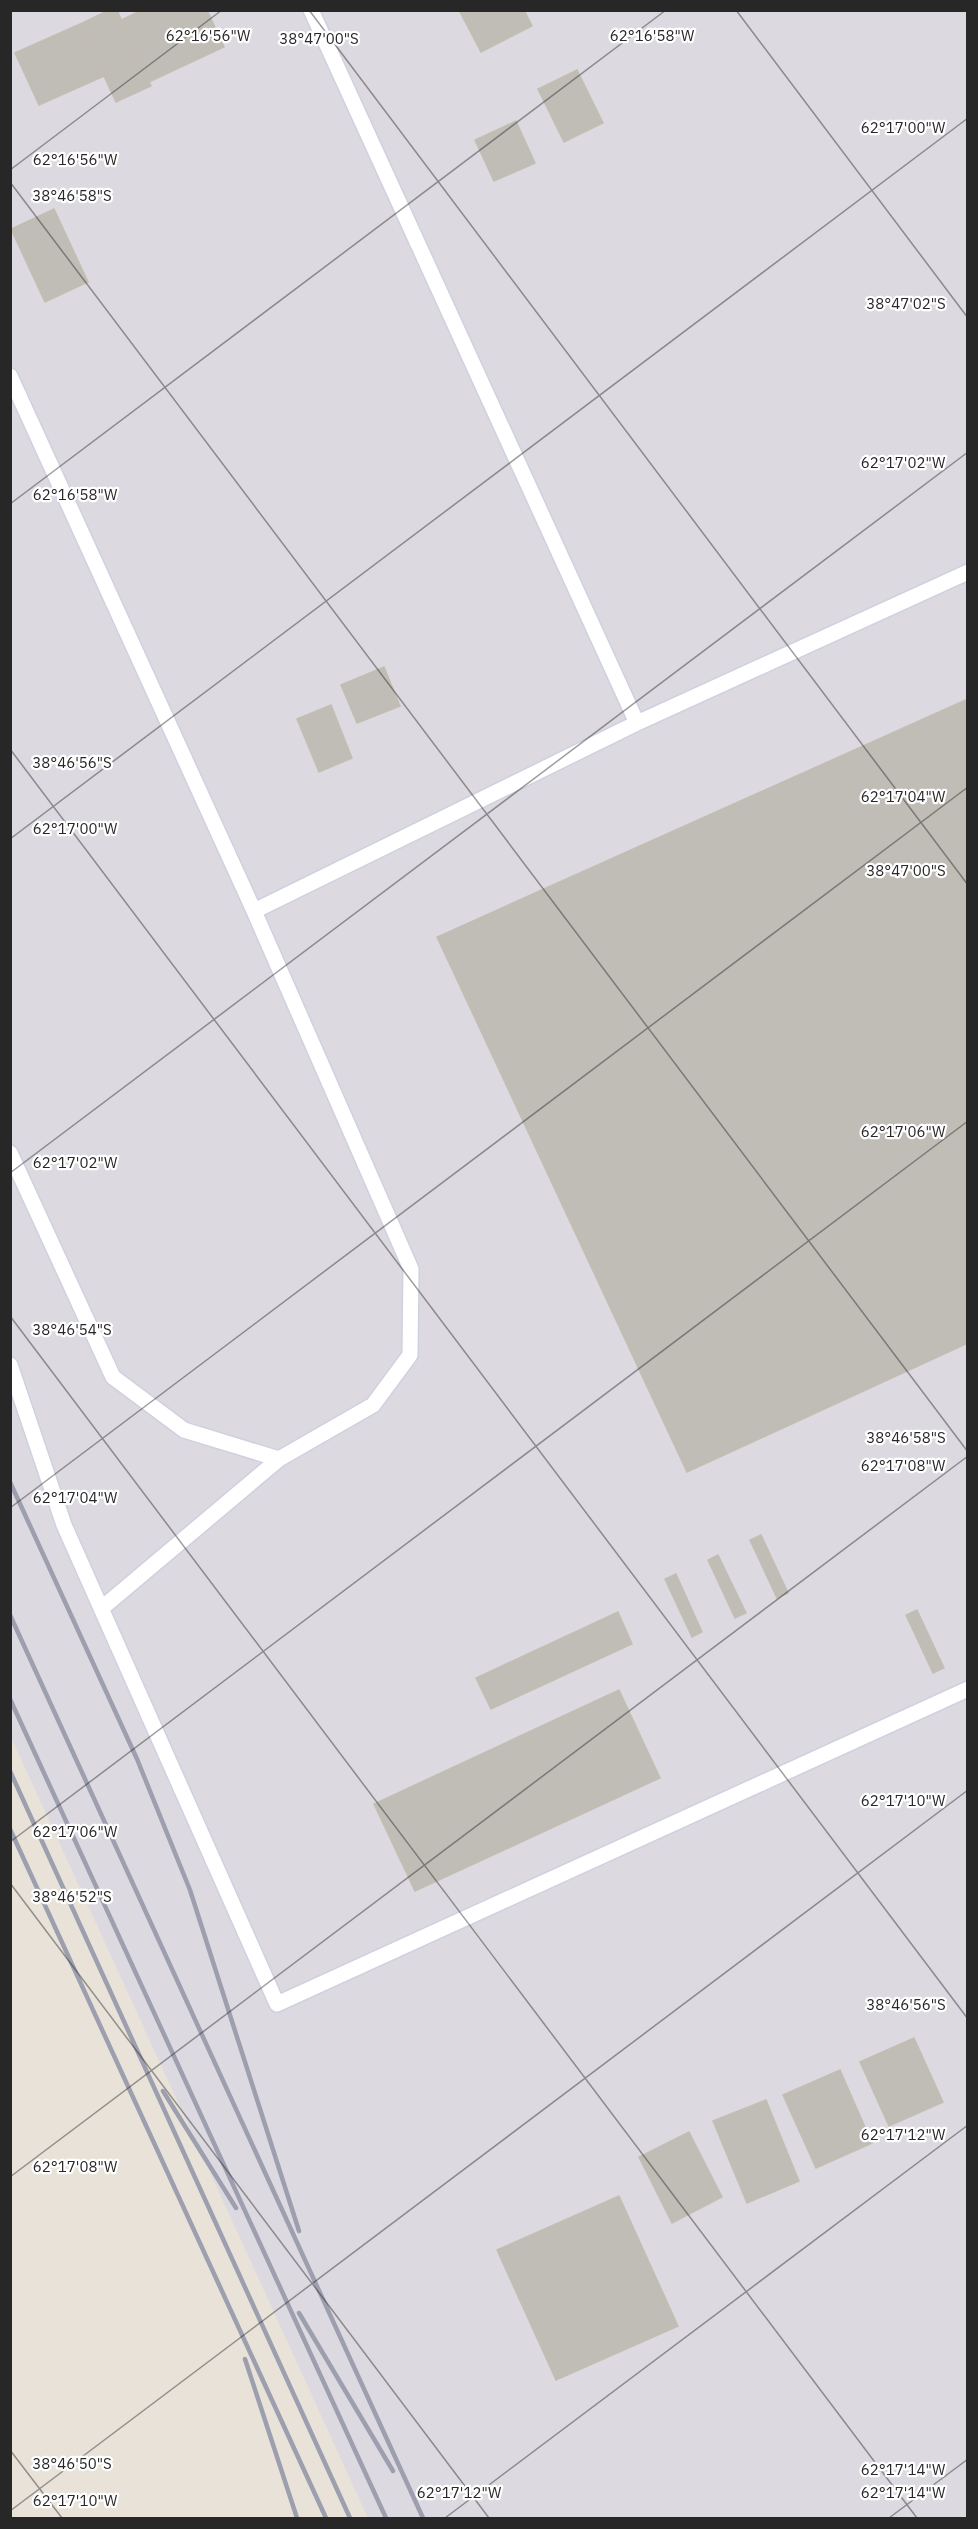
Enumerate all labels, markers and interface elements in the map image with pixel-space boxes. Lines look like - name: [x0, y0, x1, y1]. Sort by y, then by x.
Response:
- text: 62°16'56"W: [166, 26, 251, 45]
- text: 62°16'58"W: [610, 26, 695, 45]
- text: 38°47'00"S: [279, 29, 359, 48]
- text: 62°17'00"W: [861, 118, 946, 137]
- text: 62°16'56"W: [33, 150, 118, 169]
- text: 38°46'58"S: [32, 186, 112, 205]
- text: 38°47'02"S: [866, 294, 946, 313]
- text: 62°17'02"W: [861, 453, 946, 472]
- text: 62°16'58"W: [33, 485, 118, 504]
- text: 38°46'56"S: [32, 753, 112, 772]
- text: 62°17'04"W: [861, 787, 946, 806]
- text: 62°17'00"W: [33, 819, 118, 838]
- text: 38°47'00"S: [866, 861, 946, 880]
- text: 62°17'06"W: [861, 1122, 946, 1141]
- text: 62°17'02"W: [33, 1153, 118, 1172]
- text: 38°46'54"S: [32, 1320, 112, 1339]
- text: 38°46'58"S: [866, 1428, 946, 1447]
- text: 62°17'08"W: [861, 1456, 946, 1475]
- text: 62°17'04"W: [33, 1488, 118, 1507]
- text: 62°17'10"W: [861, 1791, 946, 1810]
- text: 62°17'06"W: [33, 1822, 118, 1841]
- text: 38°46'52"S: [32, 1887, 112, 1906]
- text: 38°46'56"S: [866, 1995, 946, 2014]
- text: 62°17'12"W: [861, 2125, 946, 2144]
- text: 62°17'08"W: [33, 2157, 118, 2176]
- text: 38°46'50"S: [32, 2454, 112, 2473]
- text: 62°17'14"W: [861, 2460, 946, 2479]
- text: 62°17'12"W: [417, 2483, 502, 2502]
- text: 62°17'14"W: [861, 2483, 946, 2502]
- text: 62°17'10"W: [33, 2491, 118, 2510]

